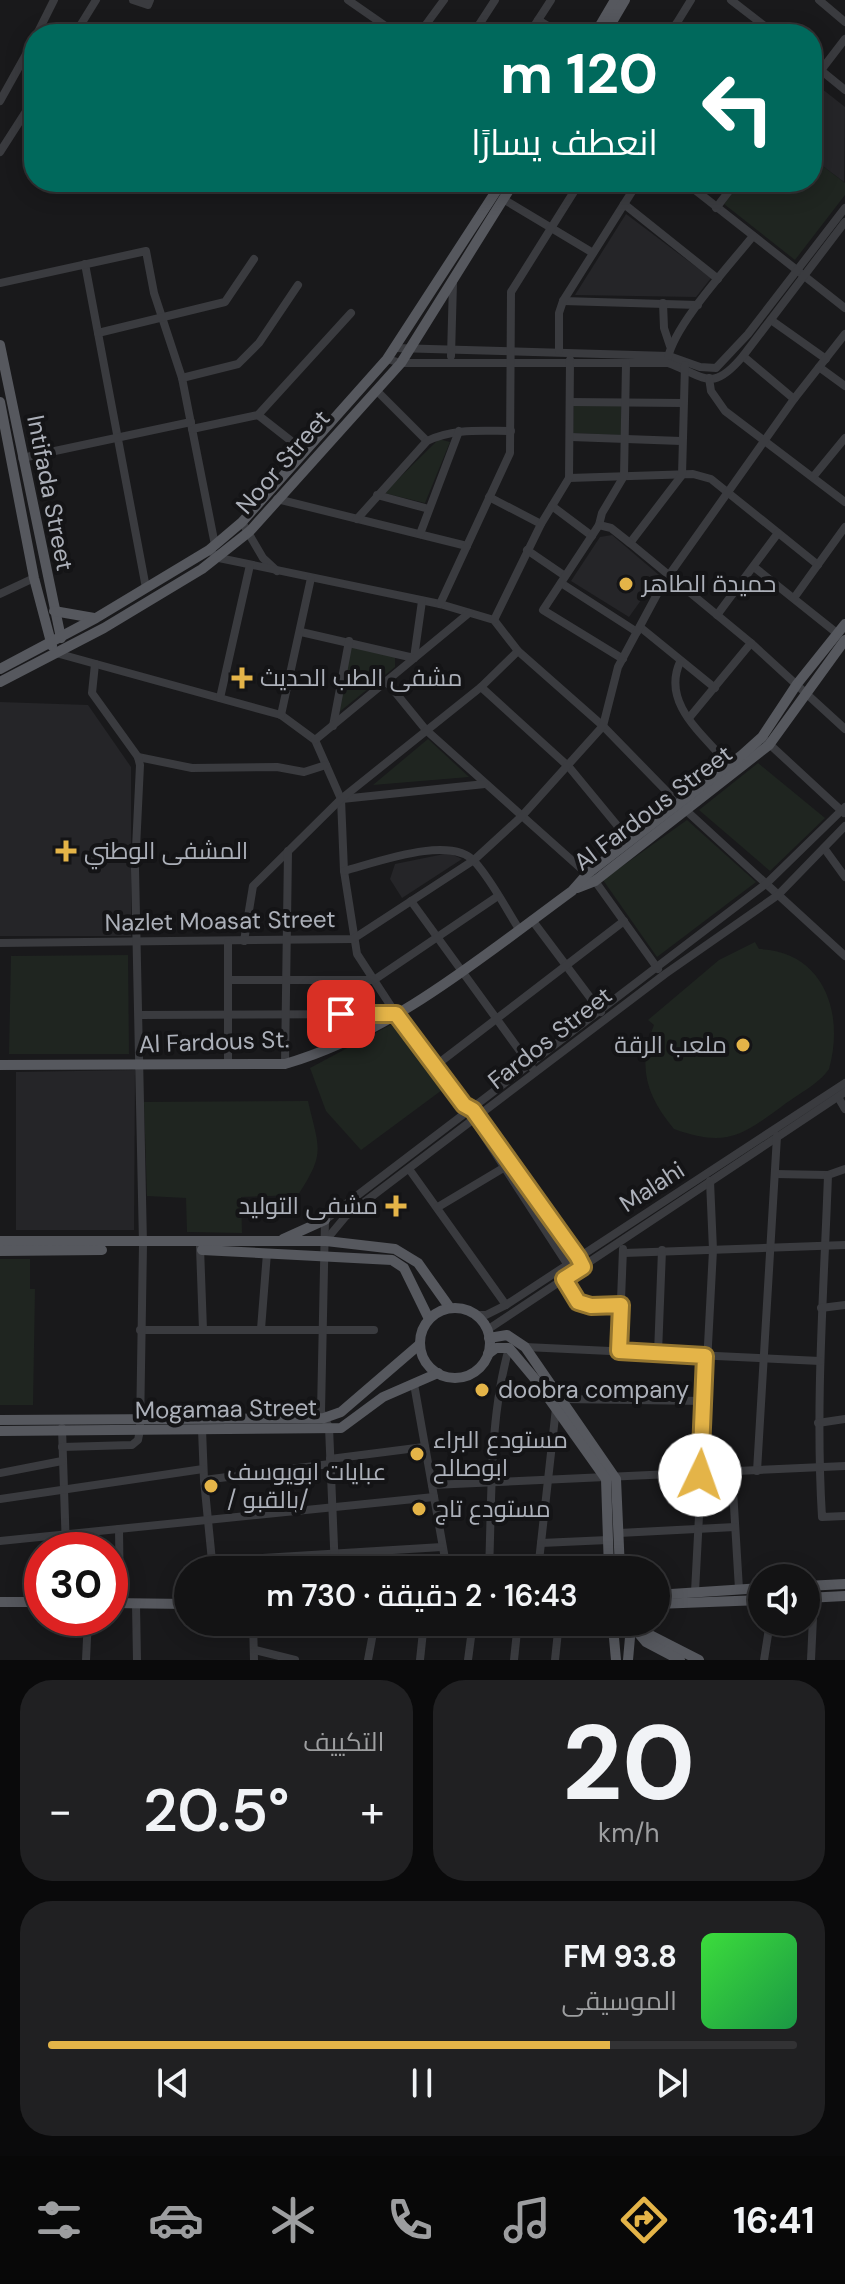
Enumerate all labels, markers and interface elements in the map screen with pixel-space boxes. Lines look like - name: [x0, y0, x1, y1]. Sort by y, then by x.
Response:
- text: 120 m: [500, 37, 658, 110]
- icon: left: [686, 56, 790, 160]
- text: انعطف يسارًا: [471, 119, 658, 166]
- street label: Noor Street: [229, 403, 336, 520]
- street label: Intifada Street: [20, 412, 81, 573]
- place label: حميدة الطاهر: [640, 568, 776, 599]
- marker: حميدة الطاهر: [617, 575, 635, 593]
- place label: مشفى الطب الحديث: [260, 662, 462, 693]
- marker: مشفى الطب الحديث: [231, 667, 253, 689]
- street label: Al Fardous Street: [567, 738, 738, 877]
- place label: المشفى الوطني: [84, 835, 248, 870]
- marker: المشفى الوطني: [55, 840, 77, 862]
- street label: Nazlet Moasat Street: [104, 903, 336, 938]
- street label: Fardos Street: [481, 979, 618, 1096]
- pin: [307, 980, 375, 1048]
- icon: arrive: [319, 992, 363, 1036]
- street label: Al Fardous St.: [138, 1023, 290, 1060]
- place label: ملعب الرقة: [614, 1029, 727, 1060]
- marker: ملعب الرقة: [734, 1036, 752, 1054]
- street label: Malahi: [613, 1154, 690, 1219]
- place label: مشفى التوليد: [239, 1190, 378, 1221]
- marker: مشفى التوليد: [385, 1195, 407, 1217]
- place label: doobra company: [498, 1374, 689, 1405]
- marker: doobra company: [473, 1381, 491, 1399]
- street label: Mogamaa Street: [135, 1391, 317, 1426]
- place label: مستودع البراء ابوصالح: [433, 1424, 568, 1484]
- position arrow: [658, 1433, 742, 1517]
- marker: مستودع البراء ابوصالح: [408, 1445, 426, 1463]
- place label: عبايات ابويوسف / بالقبو/: [227, 1456, 386, 1515]
- marker: عبايات ابويوسف / بالقبو/: [202, 1477, 220, 1495]
- place label: مستودع تاج: [435, 1493, 551, 1525]
- marker: مستودع تاج: [410, 1500, 428, 1518]
- speed limit sign: 30: [24, 1532, 128, 1636]
- map controls: [748, 1564, 820, 1636]
- button: sound: [748, 1564, 820, 1636]
- text: 16:43 · 2 دقيقة · 730 m: [266, 1576, 578, 1615]
- text: 20: [562, 1696, 695, 1831]
- text: التكييف: [303, 1725, 385, 1759]
- text: 20.5°: [143, 1771, 289, 1850]
- text: −: [48, 1782, 72, 1840]
- text: +: [360, 1782, 384, 1840]
- text: km/h: [598, 1816, 659, 1850]
- text: 93.8 FM: [563, 1937, 677, 1976]
- text: الموسيقى: [562, 1984, 677, 2018]
- icon: previous: [151, 2061, 195, 2105]
- icon: pause: [400, 2061, 444, 2105]
- icon: next: [650, 2061, 694, 2105]
- icon: filters: [31, 2192, 87, 2248]
- icon: car: [148, 2192, 204, 2248]
- icon: climate: [265, 2192, 321, 2248]
- icon: phone: [382, 2192, 438, 2248]
- icon: music: [499, 2192, 555, 2248]
- icon: directions: [616, 2192, 672, 2248]
- text: 16:41: [733, 2197, 814, 2244]

